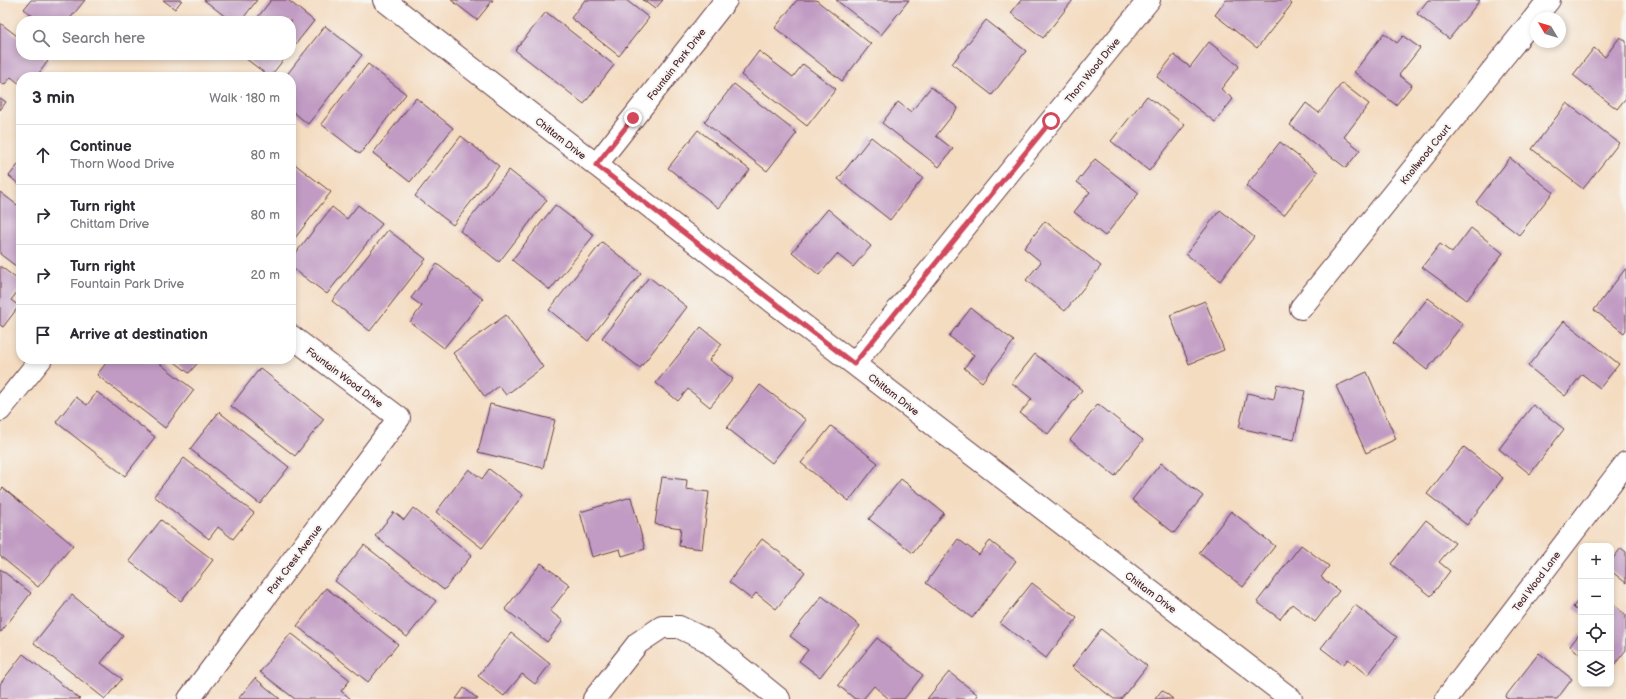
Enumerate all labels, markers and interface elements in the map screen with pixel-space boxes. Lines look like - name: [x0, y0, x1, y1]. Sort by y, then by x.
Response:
- north arrow: [1530, 12, 1566, 48]
- search box: [16, 16, 296, 60]
- street label: Fountain Park Drive: [645, 26, 709, 103]
- icon: search: [30, 27, 52, 49]
- text: Search here: [62, 29, 145, 48]
- street label: Thorn Wood Drive: [1063, 36, 1123, 106]
- text: 3 min: [32, 88, 75, 108]
- text: Walk · 180 m: [209, 90, 280, 106]
- route end: [624, 109, 642, 127]
- route start: [1042, 112, 1060, 130]
- street label: Chittam Drive: [533, 115, 588, 162]
- street label: Knollwood Court: [1398, 122, 1454, 187]
- text: Continue: [70, 137, 132, 156]
- icon: ahead: [32, 144, 54, 166]
- text: 80 m: [251, 147, 280, 163]
- text: Thorn Wood Drive: [70, 156, 174, 172]
- text: Turn right: [70, 197, 135, 216]
- icon: right: [32, 204, 54, 226]
- text: 80 m: [251, 207, 280, 223]
- text: Chittam Drive: [70, 216, 149, 232]
- text: Turn right: [70, 257, 135, 276]
- icon: right: [32, 264, 54, 286]
- text: 20 m: [250, 267, 280, 283]
- text: Fountain Park Drive: [70, 276, 184, 292]
- icon: arrive: [32, 324, 54, 346]
- text: Arrive at destination: [70, 325, 208, 344]
- street label: Fountain Wood Drive: [304, 345, 385, 411]
- street label: Chittam Drive: [866, 371, 921, 418]
- street label: Park Crest Avenue: [265, 523, 325, 597]
- map controls: [1578, 543, 1614, 687]
- button: +: [1578, 543, 1614, 579]
- street label: Teal Wood Lane: [1510, 549, 1563, 614]
- street label: Chittam Drive: [1122, 570, 1178, 616]
- button: −: [1578, 579, 1614, 615]
- button: locate: [1578, 615, 1614, 651]
- button: layers: [1578, 651, 1614, 687]

